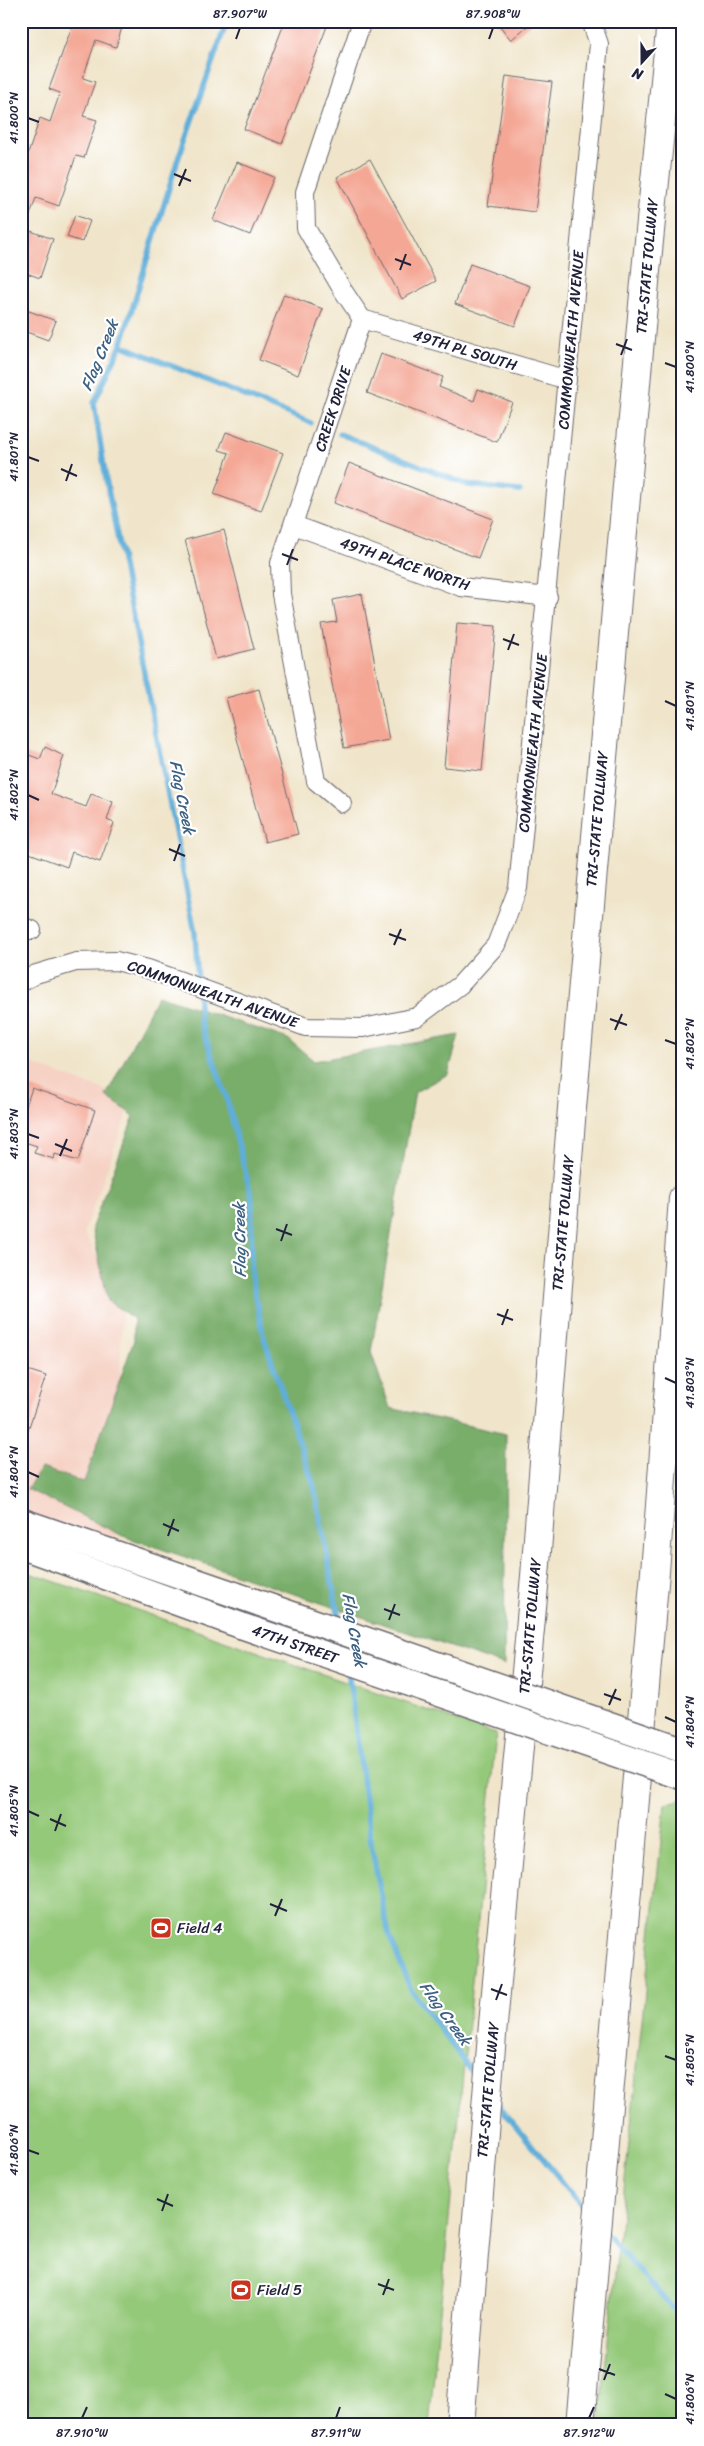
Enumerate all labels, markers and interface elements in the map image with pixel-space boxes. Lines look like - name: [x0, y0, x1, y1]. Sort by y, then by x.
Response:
- text: 87.907°W: [213, 3, 268, 25]
- text: 87.908°W: [466, 3, 521, 25]
- north arrow: [616, 38, 666, 88]
- text: N: [628, 60, 647, 87]
- text: 41.800°N: [3, 91, 25, 144]
- street label: TRI-STATE TOLLWAY: [628, 196, 666, 335]
- street label: COMMONWEALTH AVENUE: [550, 248, 592, 431]
- water label: Flag Creek: [72, 313, 128, 395]
- street label: 49TH PL SOUTH: [410, 322, 521, 378]
- text: 41.800°N: [679, 340, 701, 393]
- street label: CREEK DRIVE: [307, 362, 359, 455]
- text: 41.801°N: [3, 431, 25, 482]
- street label: 49TH PLACE NORTH: [336, 530, 474, 599]
- street label: COMMONWEALTH AVENUE: [511, 651, 555, 834]
- text: 41.801°N: [679, 680, 701, 731]
- street label: TRI-STATE TOLLWAY: [578, 749, 616, 888]
- water label: Flag Creek: [161, 758, 204, 839]
- text: 41.802°N: [3, 769, 25, 821]
- street label: COMMONWEALTH AVENUE: [124, 952, 304, 1036]
- text: 41.802°N: [679, 1018, 701, 1070]
- text: 41.803°N: [3, 1108, 25, 1160]
- street label: TRI-STATE TOLLWAY: [544, 1153, 582, 1292]
- water label: Flag Creek: [224, 1200, 255, 1278]
- text: 41.803°N: [679, 1357, 701, 1409]
- text: 41.804°N: [3, 1445, 25, 1498]
- street label: TRI-STATE TOLLWAY: [511, 1556, 549, 1695]
- water label: Flag Creek: [334, 1591, 376, 1672]
- street label: 47TH STREET: [248, 1617, 343, 1672]
- text: 41.804°N: [679, 1695, 701, 1748]
- text: 41.805°N: [3, 1784, 25, 1837]
- place label: Field 4: [177, 1915, 222, 1941]
- sports icon: Field 4: [149, 1916, 173, 1940]
- water label: Flag Creek: [412, 1975, 481, 2054]
- street label: TRI-STATE TOLLWAY: [469, 2020, 507, 2159]
- text: 41.805°N: [679, 2033, 701, 2086]
- text: 41.806°N: [3, 2124, 25, 2176]
- place label: Field 5: [257, 2277, 302, 2303]
- sports icon: Field 5: [229, 2278, 253, 2302]
- text: 41.806°N: [679, 2373, 701, 2425]
- text: 87.910°W: [56, 2422, 109, 2444]
- text: 87.911°W: [311, 2422, 362, 2444]
- text: 87.912°W: [563, 2422, 616, 2444]

